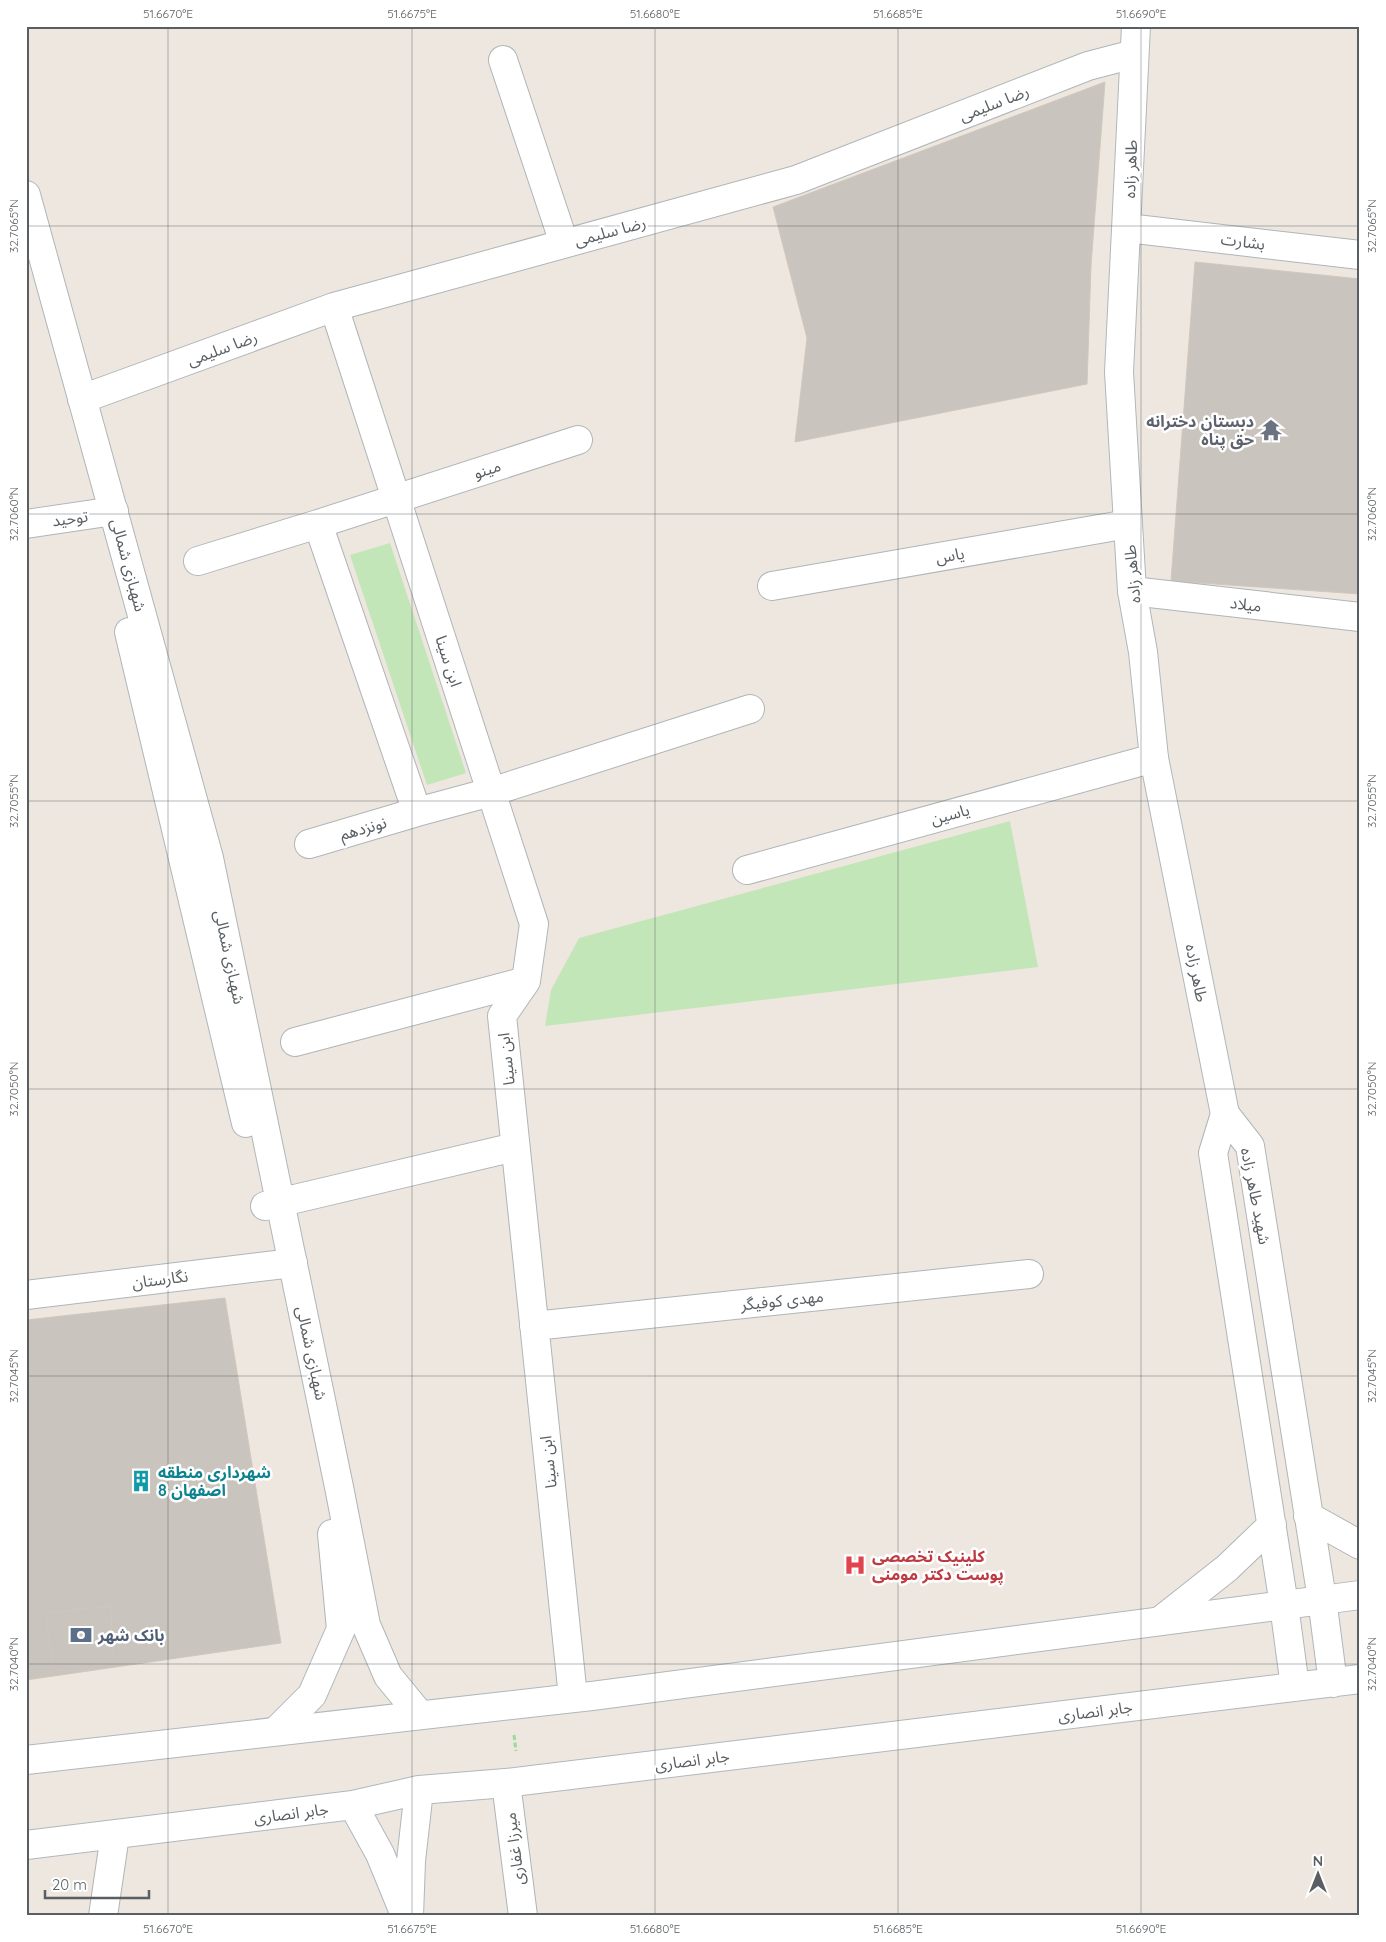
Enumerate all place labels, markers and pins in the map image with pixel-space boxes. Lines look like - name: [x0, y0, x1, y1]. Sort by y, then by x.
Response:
- place label: دبستان دخترانه حق پناه: [1146, 411, 1254, 450]
- temple icon: دبستان دخترانه حق پناه: [1258, 417, 1284, 443]
- place label: شهرداری منطقه 8 اصفهان: [158, 1462, 271, 1500]
- building icon: شهرداری منطقه 8 اصفهان: [128, 1468, 154, 1494]
- place label: کلینیک تخصصی پوست دکتر مومنی: [872, 1546, 1004, 1585]
- hospital icon: کلینیک تخصصی پوست دکتر مومنی: [842, 1552, 868, 1578]
- bank icon: بانک شهر: [68, 1622, 94, 1648]
- place label: بانک شهر: [97, 1625, 164, 1645]

